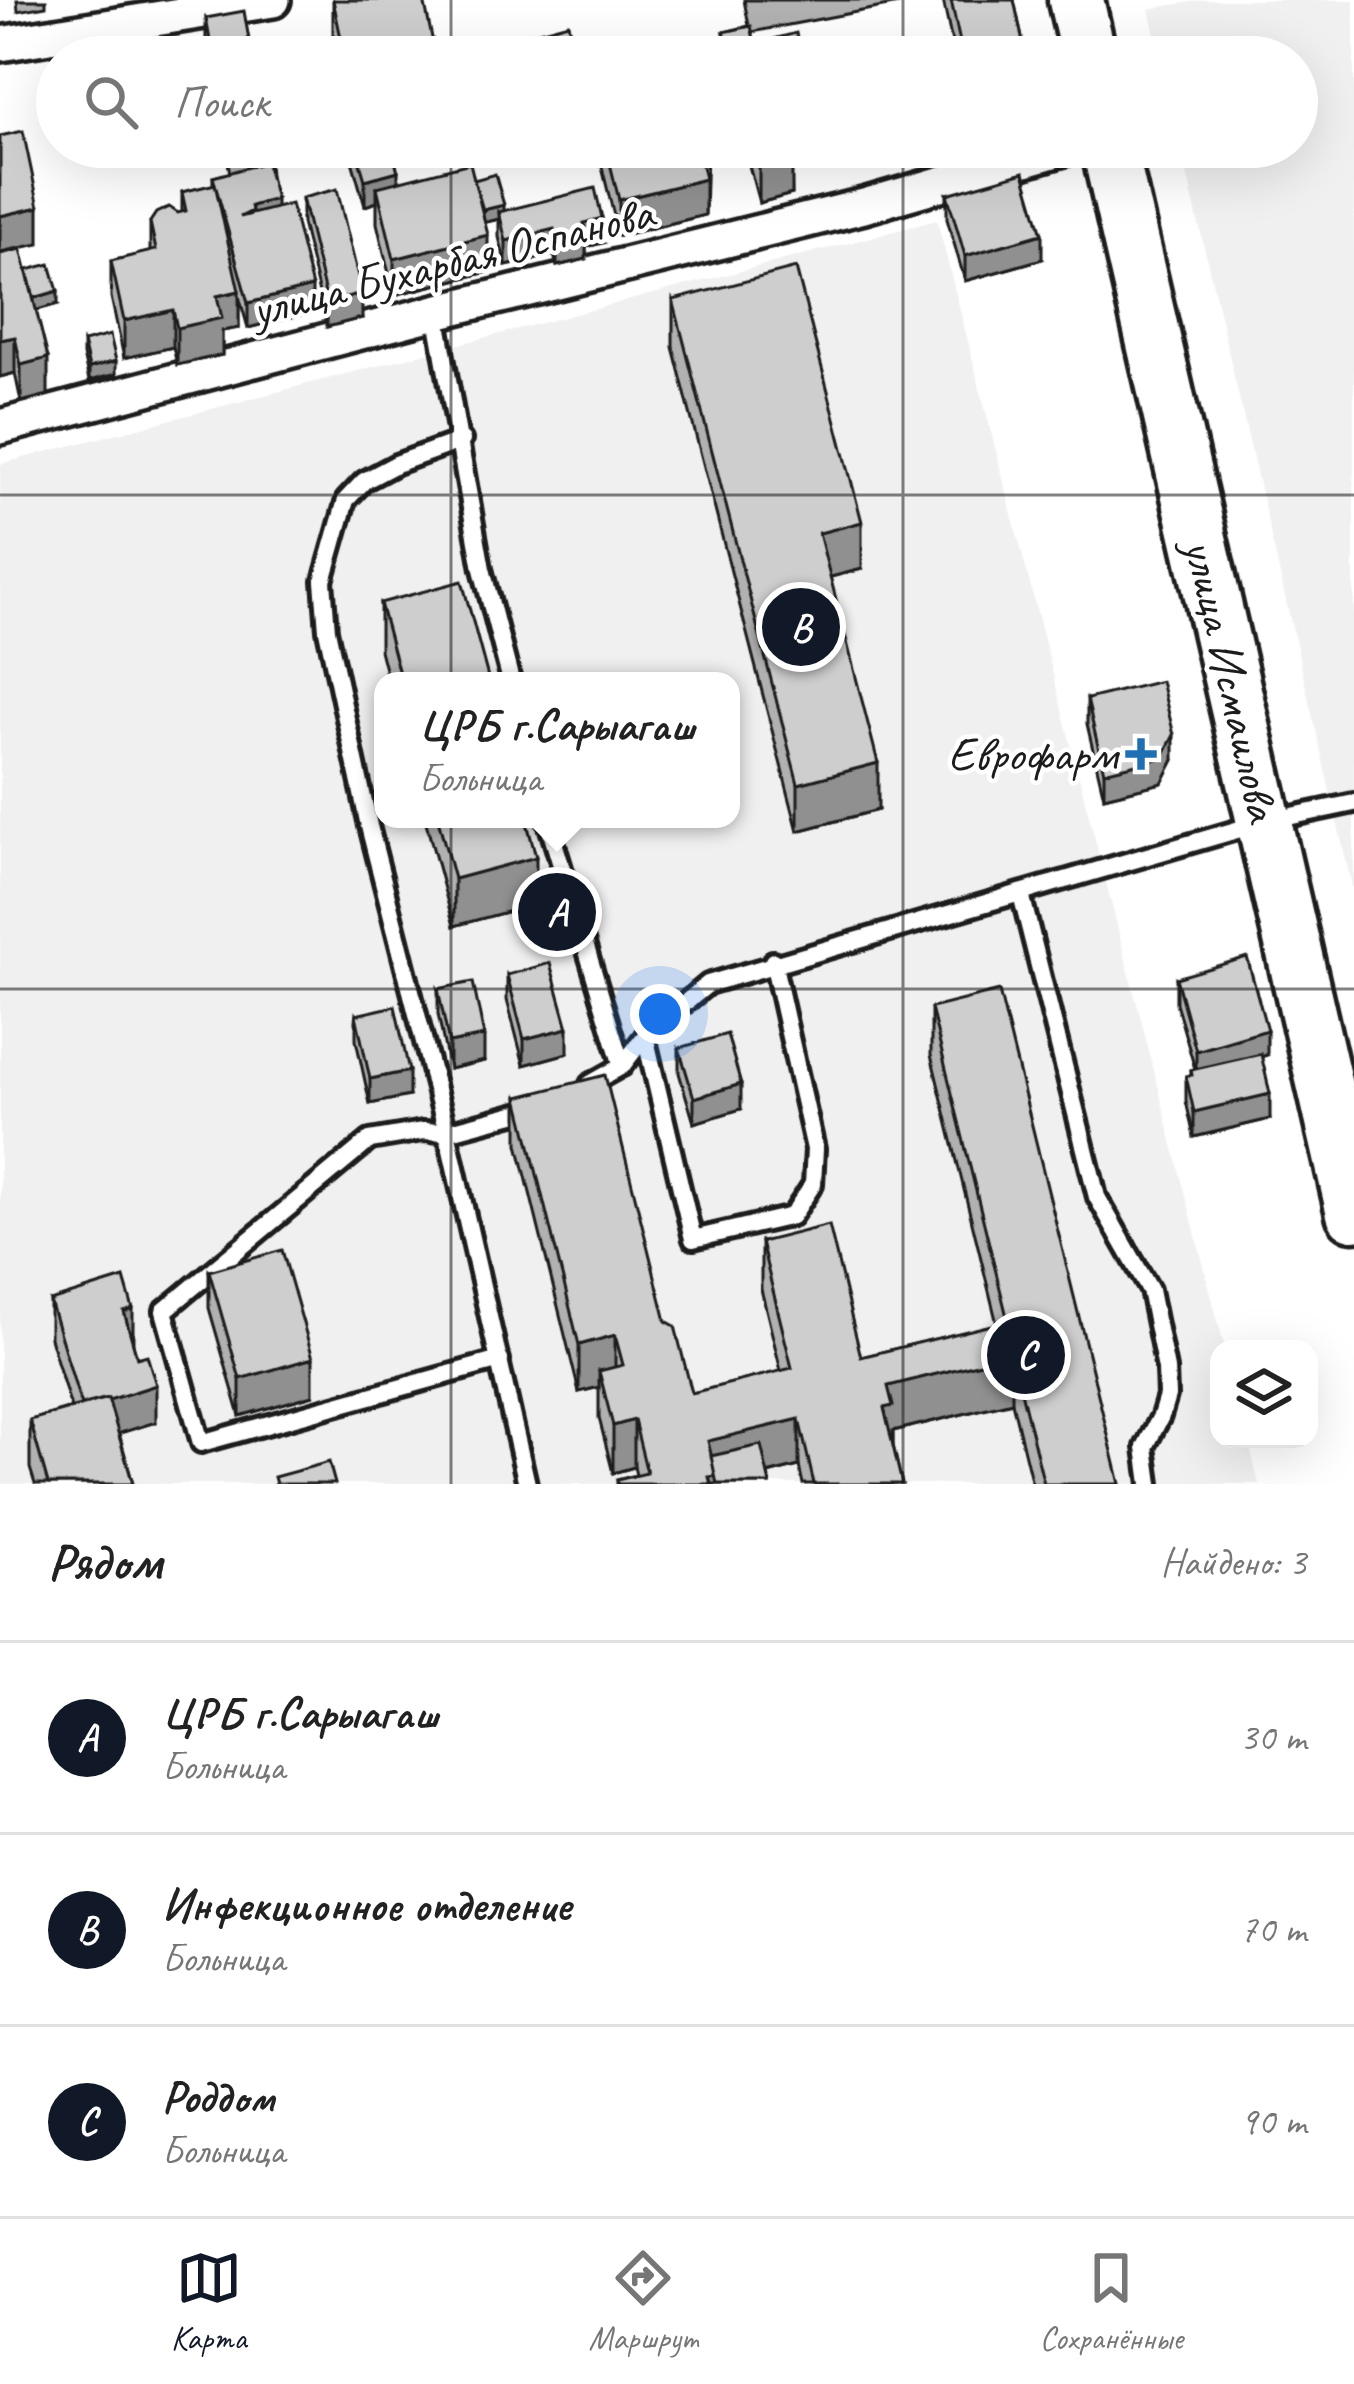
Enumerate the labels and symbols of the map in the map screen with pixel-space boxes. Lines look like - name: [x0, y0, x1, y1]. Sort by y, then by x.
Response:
- street label: улица Бухарбая Оспанова: [242, 181, 662, 341]
- street label: улица Исмаилова: [1170, 530, 1294, 830]
- pin: B: [762, 582, 840, 672]
- place label: Еврофарм: [948, 724, 1120, 784]
- marker: Еврофарм: [1128, 741, 1154, 767]
- pin: A: [518, 867, 596, 957]
- your location: [630, 984, 690, 1044]
- pin: C: [987, 1310, 1065, 1400]

